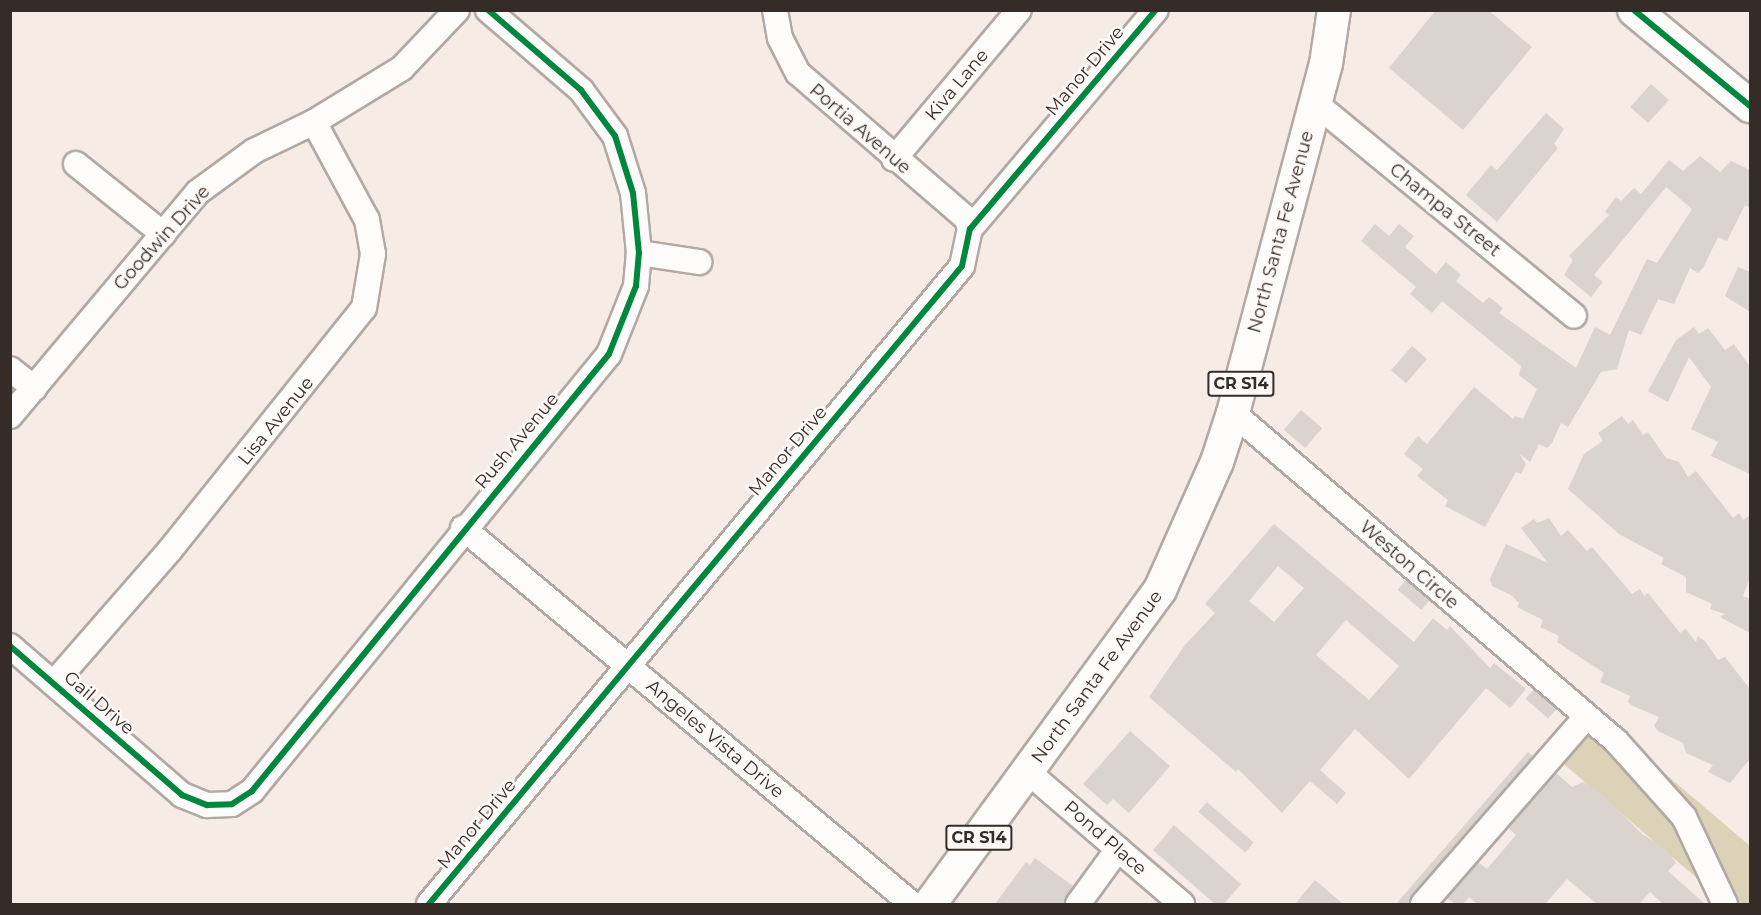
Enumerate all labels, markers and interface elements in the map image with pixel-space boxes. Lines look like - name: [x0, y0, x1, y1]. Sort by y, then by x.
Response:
- street label: Manor Drive: [1041, 22, 1129, 120]
- street label: Kiva Lane: [921, 45, 993, 125]
- street label: Portia Avenue: [805, 79, 915, 179]
- street label: North Santa Fe Avenue: [1244, 129, 1318, 335]
- street label: Champa Street: [1385, 159, 1505, 261]
- street label: Goodwin Drive: [109, 181, 215, 295]
- road number: CR S14: [1206, 371, 1276, 397]
- street label: Lisa Avenue: [234, 372, 318, 470]
- street label: Rush Avenue: [471, 389, 563, 493]
- street label: Manor Drive: [744, 402, 832, 500]
- street label: Weston Circle: [1355, 516, 1463, 614]
- street label: North Santa Fe Avenue: [1027, 586, 1167, 768]
- street label: Gail Drive: [59, 667, 139, 739]
- street label: Angeles Vista Drive: [642, 675, 788, 803]
- street label: Manor Drive: [433, 775, 521, 873]
- street label: Pond Place: [1059, 796, 1151, 880]
- road number: CR S14: [944, 825, 1014, 851]

